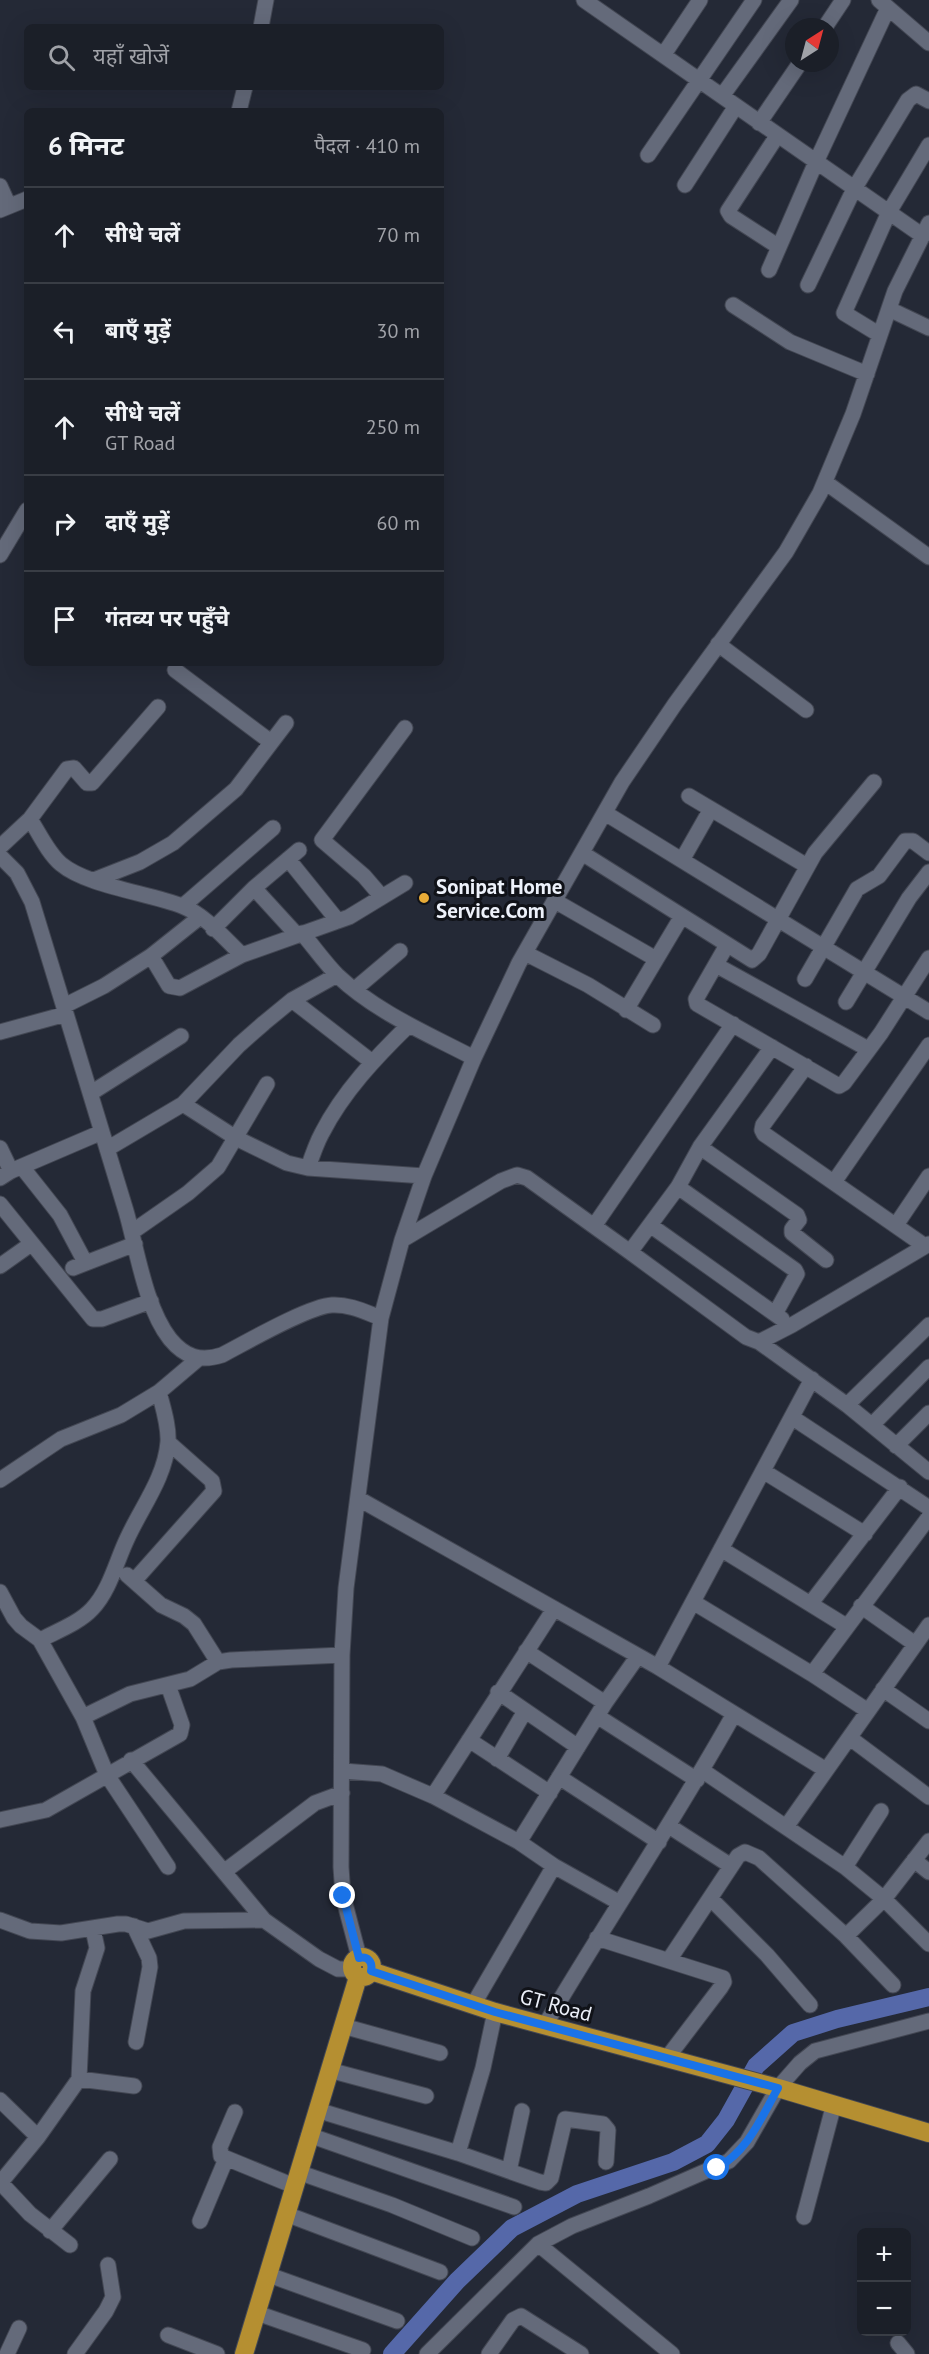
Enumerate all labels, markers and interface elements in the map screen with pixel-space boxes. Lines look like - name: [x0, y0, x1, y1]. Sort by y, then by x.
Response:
- north arrow: [785, 18, 839, 72]
- search box: [24, 24, 444, 90]
- icon: search: [45, 41, 78, 74]
- text: यहाँ खोजें: [93, 42, 169, 70]
- text: 6 मिनट: [48, 129, 124, 162]
- text: पैदल · 410 m: [314, 133, 420, 159]
- icon: ahead: [48, 219, 81, 252]
- text: सीधे चलें: [105, 220, 180, 248]
- text: 70 m: [377, 222, 420, 248]
- icon: left: [48, 315, 81, 348]
- text: बाएँ मुड़ें: [105, 316, 171, 344]
- text: 30 m: [377, 318, 420, 344]
- text: सीधे चलें: [105, 399, 180, 427]
- icon: ahead: [48, 411, 81, 444]
- text: 250 m: [366, 414, 420, 440]
- text: GT Road: [105, 430, 175, 456]
- icon: right: [48, 507, 81, 540]
- text: दाएँ मुड़ें: [105, 508, 170, 536]
- text: 60 m: [377, 510, 420, 536]
- icon: arrive: [48, 603, 81, 636]
- text: गंतव्य पर पहुँचे: [105, 604, 229, 632]
- place label: Sonipat Home Service.Com: [436, 873, 562, 924]
- marker: Sonipat Home Service.Com: [417, 891, 431, 905]
- route end: [329, 1882, 355, 1908]
- street label: GT Road: [517, 1982, 595, 2028]
- route start: [703, 2154, 729, 2180]
- map controls: [857, 2228, 911, 2336]
- button: +: [857, 2228, 911, 2282]
- button: −: [857, 2282, 911, 2336]

